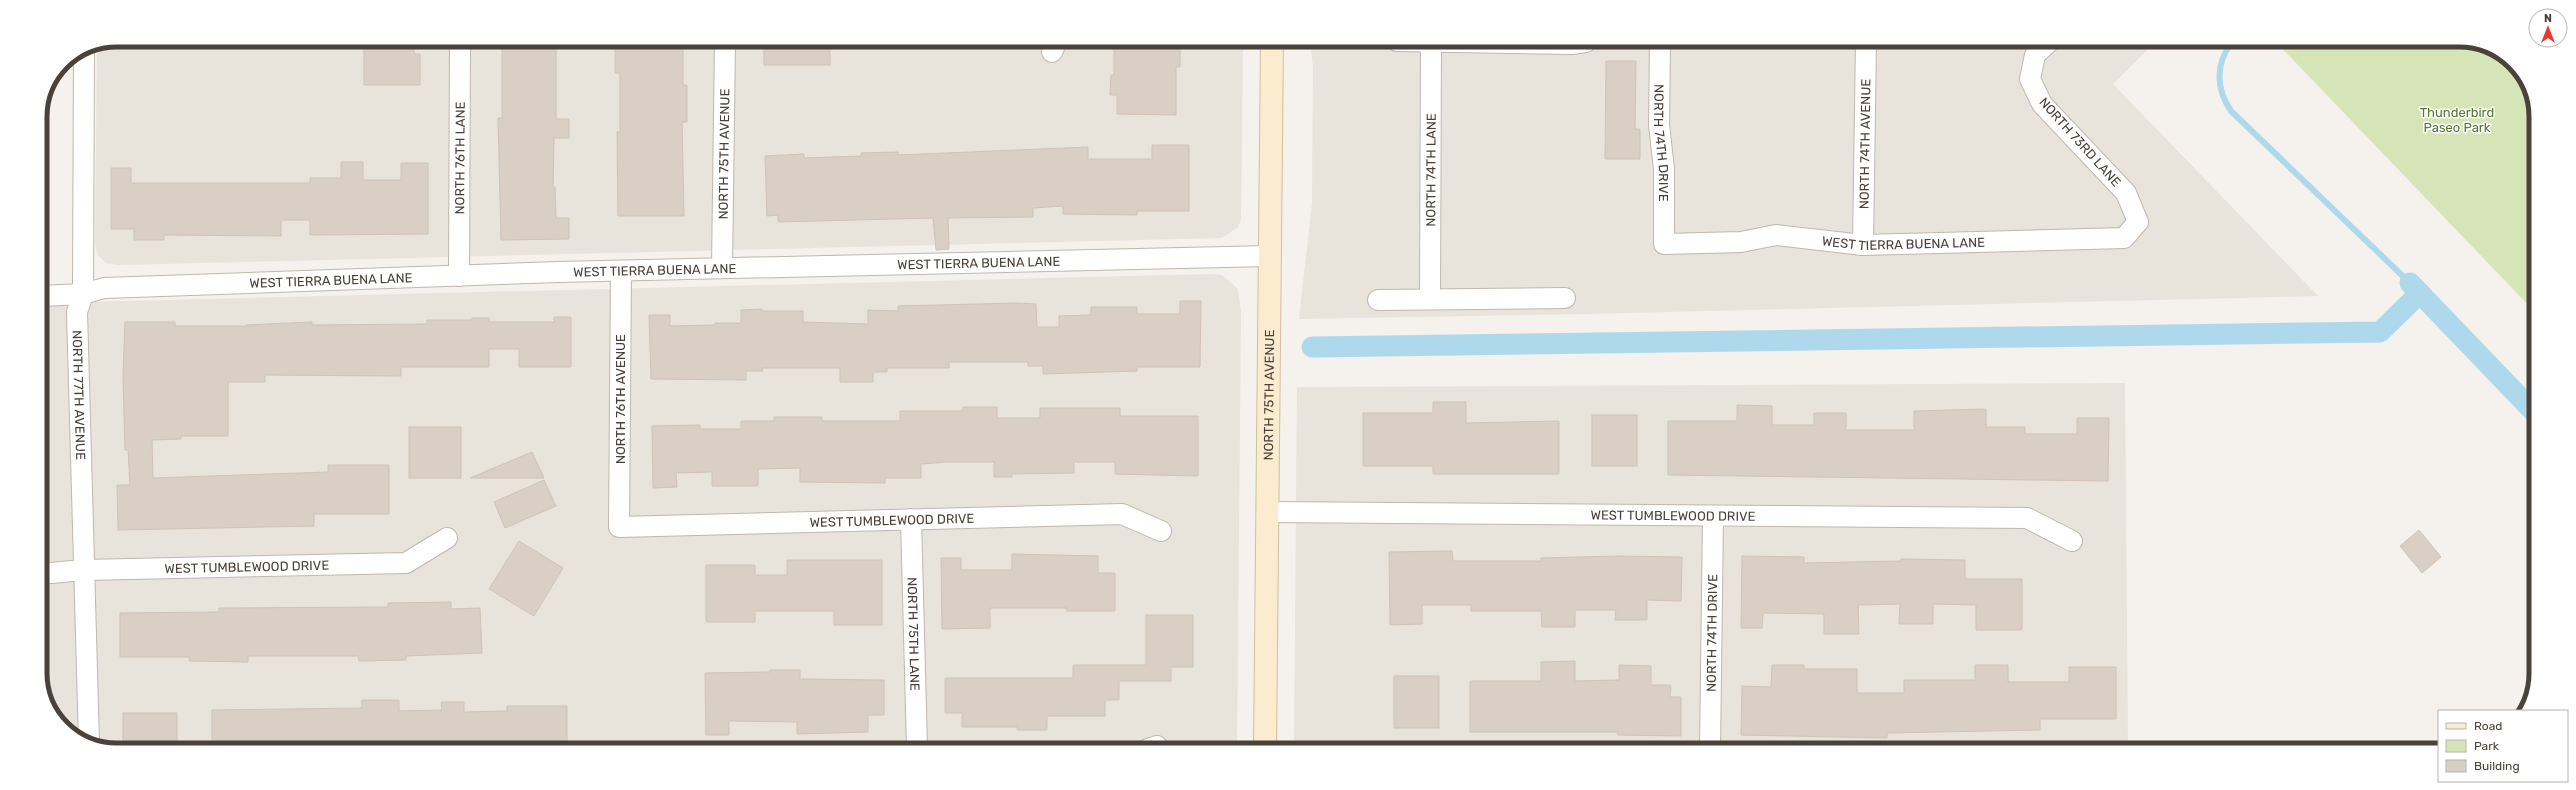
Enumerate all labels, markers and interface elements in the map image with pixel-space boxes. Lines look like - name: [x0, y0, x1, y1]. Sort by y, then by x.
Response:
- north arrow: [2528, 8, 2568, 48]
- text: N: [2544, 12, 2552, 25]
- street label: NORTH 74TH AVENUE: [1856, 79, 1873, 209]
- street label: NORTH 74TH DRIVE: [1651, 84, 1672, 202]
- street label: NORTH 75TH AVENUE: [715, 88, 732, 220]
- street label: NORTH 73RD LANE: [2036, 95, 2124, 190]
- street label: NORTH 76TH LANE: [452, 101, 467, 214]
- park label: Thunderbird Paseo Park: [2420, 105, 2494, 135]
- street label: NORTH 74TH LANE: [1423, 113, 1438, 227]
- street label: WEST TIERRA BUENA LANE: [1821, 233, 1985, 253]
- street label: WEST TIERRA BUENA LANE: [897, 253, 1061, 272]
- street label: WEST TIERRA BUENA LANE: [573, 260, 737, 279]
- street label: WEST TIERRA BUENA LANE: [249, 270, 413, 290]
- street label: NORTH 75TH AVENUE: [1260, 329, 1277, 461]
- street label: NORTH 77TH AVENUE: [70, 330, 89, 460]
- street label: NORTH 76TH AVENUE: [613, 334, 628, 464]
- street label: WEST TUMBLEWOOD DRIVE: [1591, 507, 1756, 523]
- street label: WEST TUMBLEWOOD DRIVE: [809, 510, 975, 530]
- street label: WEST TUMBLEWOOD DRIVE: [164, 557, 329, 576]
- street label: NORTH 74TH DRIVE: [1703, 574, 1720, 692]
- street label: NORTH 75TH LANE: [905, 577, 923, 691]
- legend: [2438, 710, 2568, 782]
- text: Road: [2474, 719, 2502, 733]
- text: Park: [2474, 739, 2500, 753]
- text: Building: [2474, 759, 2520, 773]

